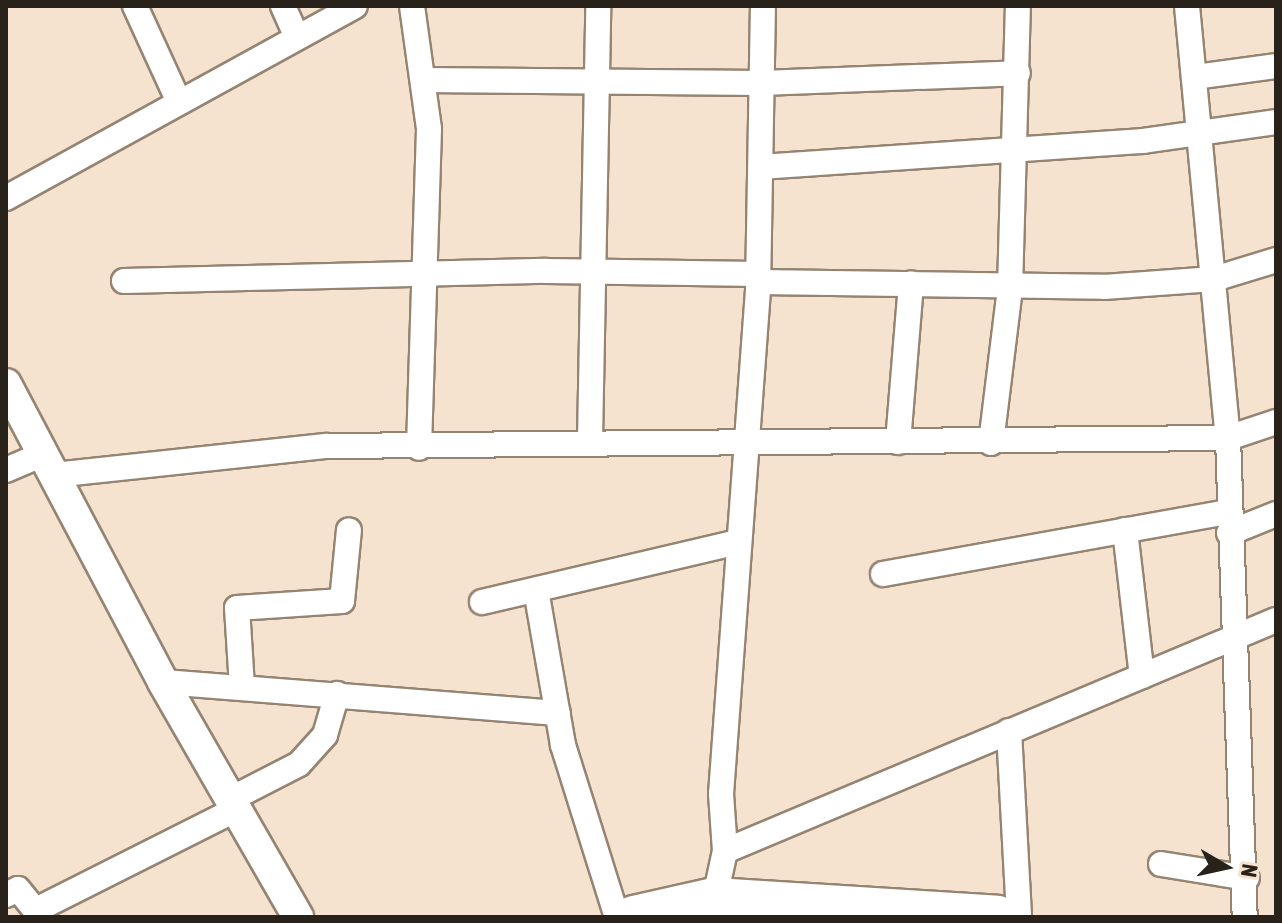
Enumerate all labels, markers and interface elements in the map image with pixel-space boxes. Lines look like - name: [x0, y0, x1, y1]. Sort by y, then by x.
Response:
- north arrow: [1186, 827, 1266, 907]
- text: N: [1236, 862, 1264, 879]

